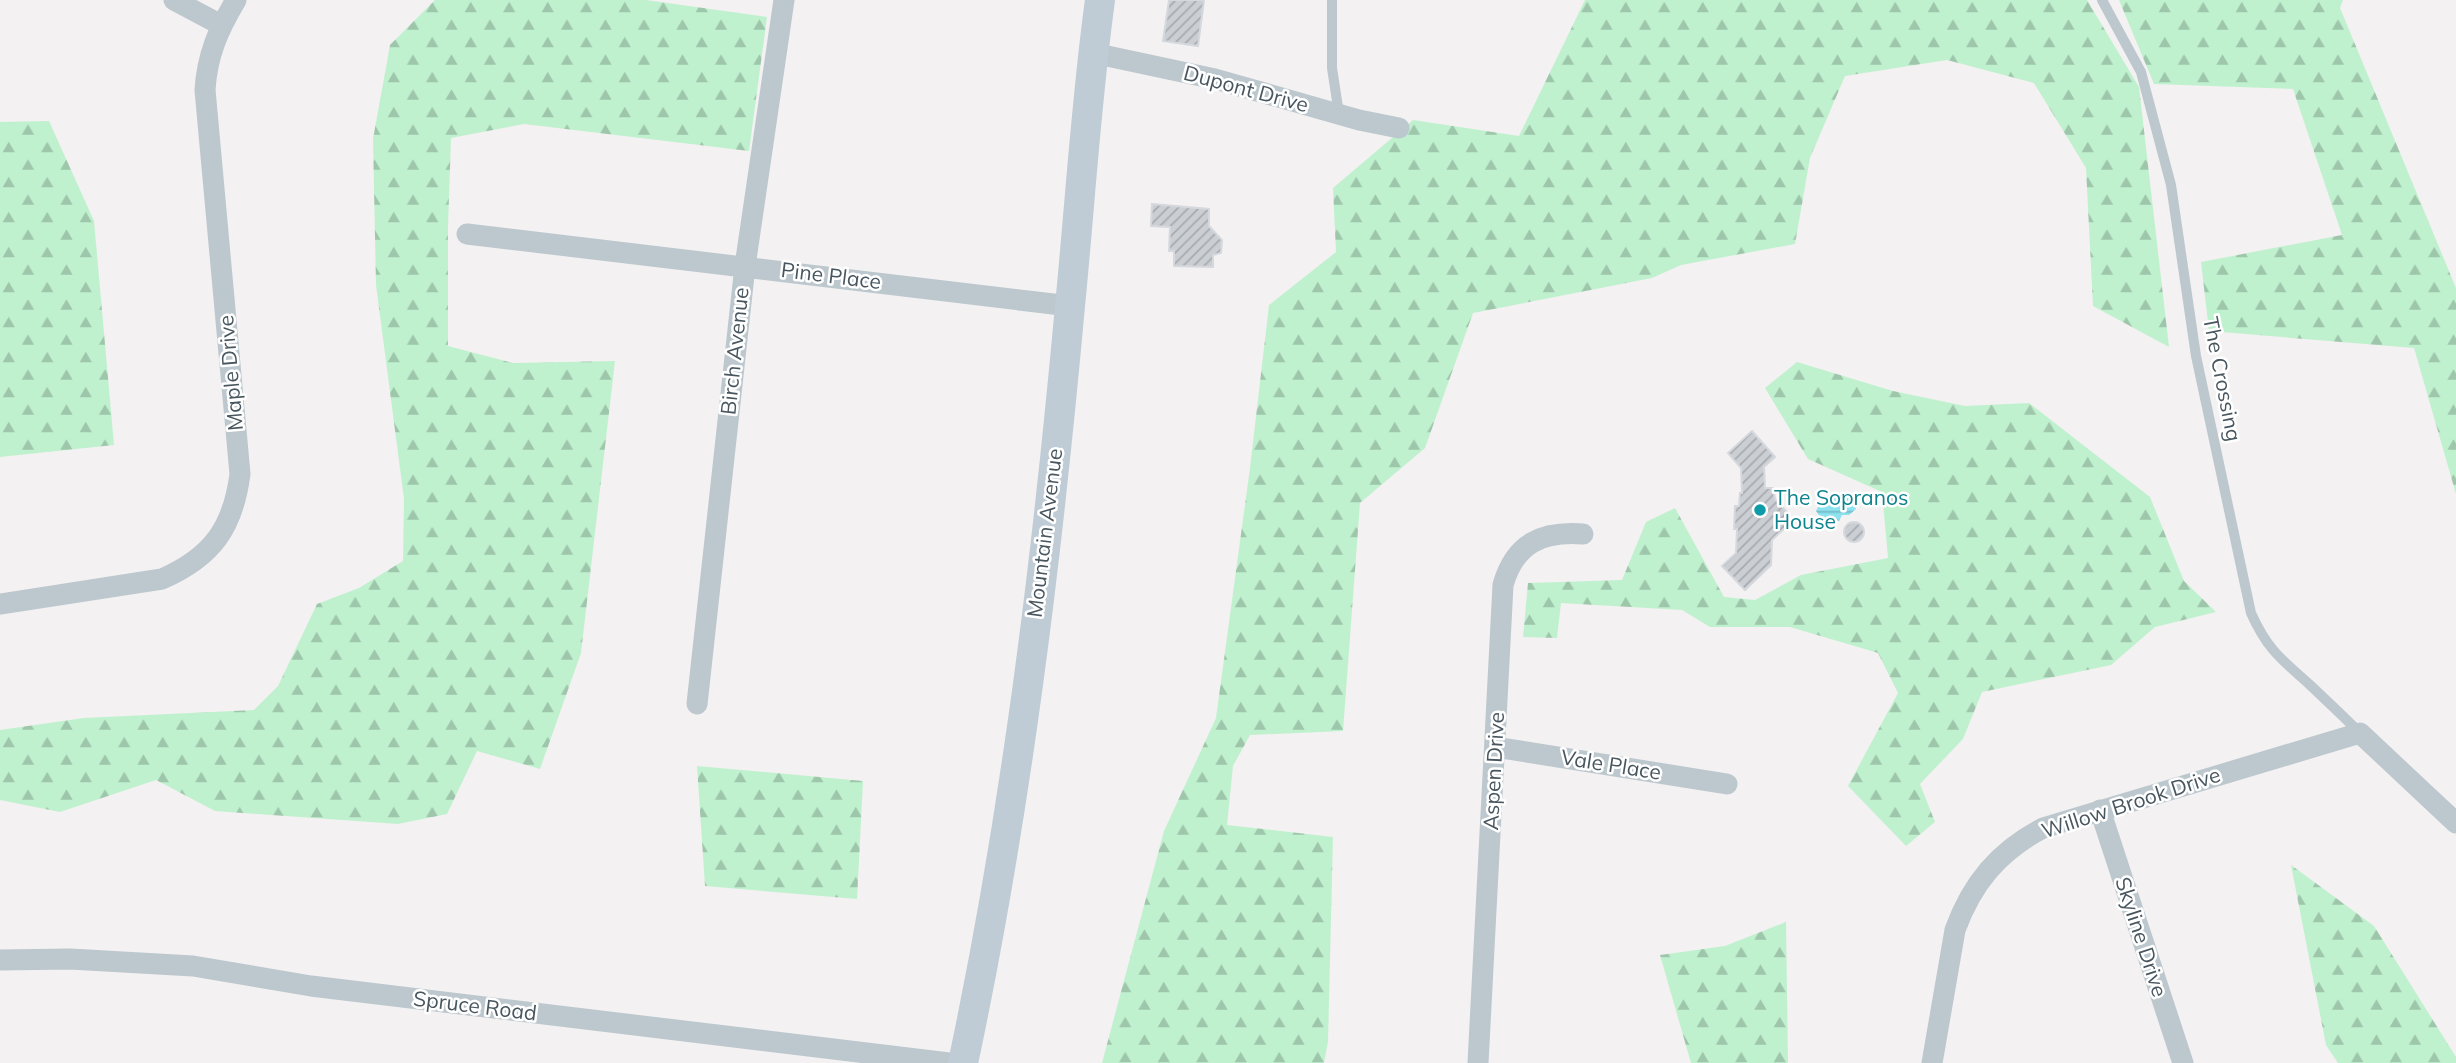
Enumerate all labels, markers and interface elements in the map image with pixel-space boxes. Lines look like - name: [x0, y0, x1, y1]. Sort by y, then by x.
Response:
- street label: Dupont Drive: [1181, 59, 1312, 117]
- street label: Pine Place: [780, 256, 883, 294]
- street label: Birch Avenue: [714, 286, 754, 416]
- street label: Maple Drive: [212, 314, 248, 432]
- street label: The Crossing: [2198, 314, 2248, 443]
- street label: Mountain Avenue: [1021, 447, 1067, 619]
- place label: The Sopranos House: [1774, 484, 1908, 534]
- marker: The Sopranos House: [1752, 502, 1768, 518]
- street label: Aspen Drive: [1477, 711, 1509, 831]
- street label: Vale Place: [1559, 743, 1663, 785]
- street label: Willow Brook Drive: [2038, 761, 2223, 843]
- street label: Skyline Drive: [2110, 873, 2174, 1000]
- street label: Spruce Road: [412, 985, 538, 1025]

